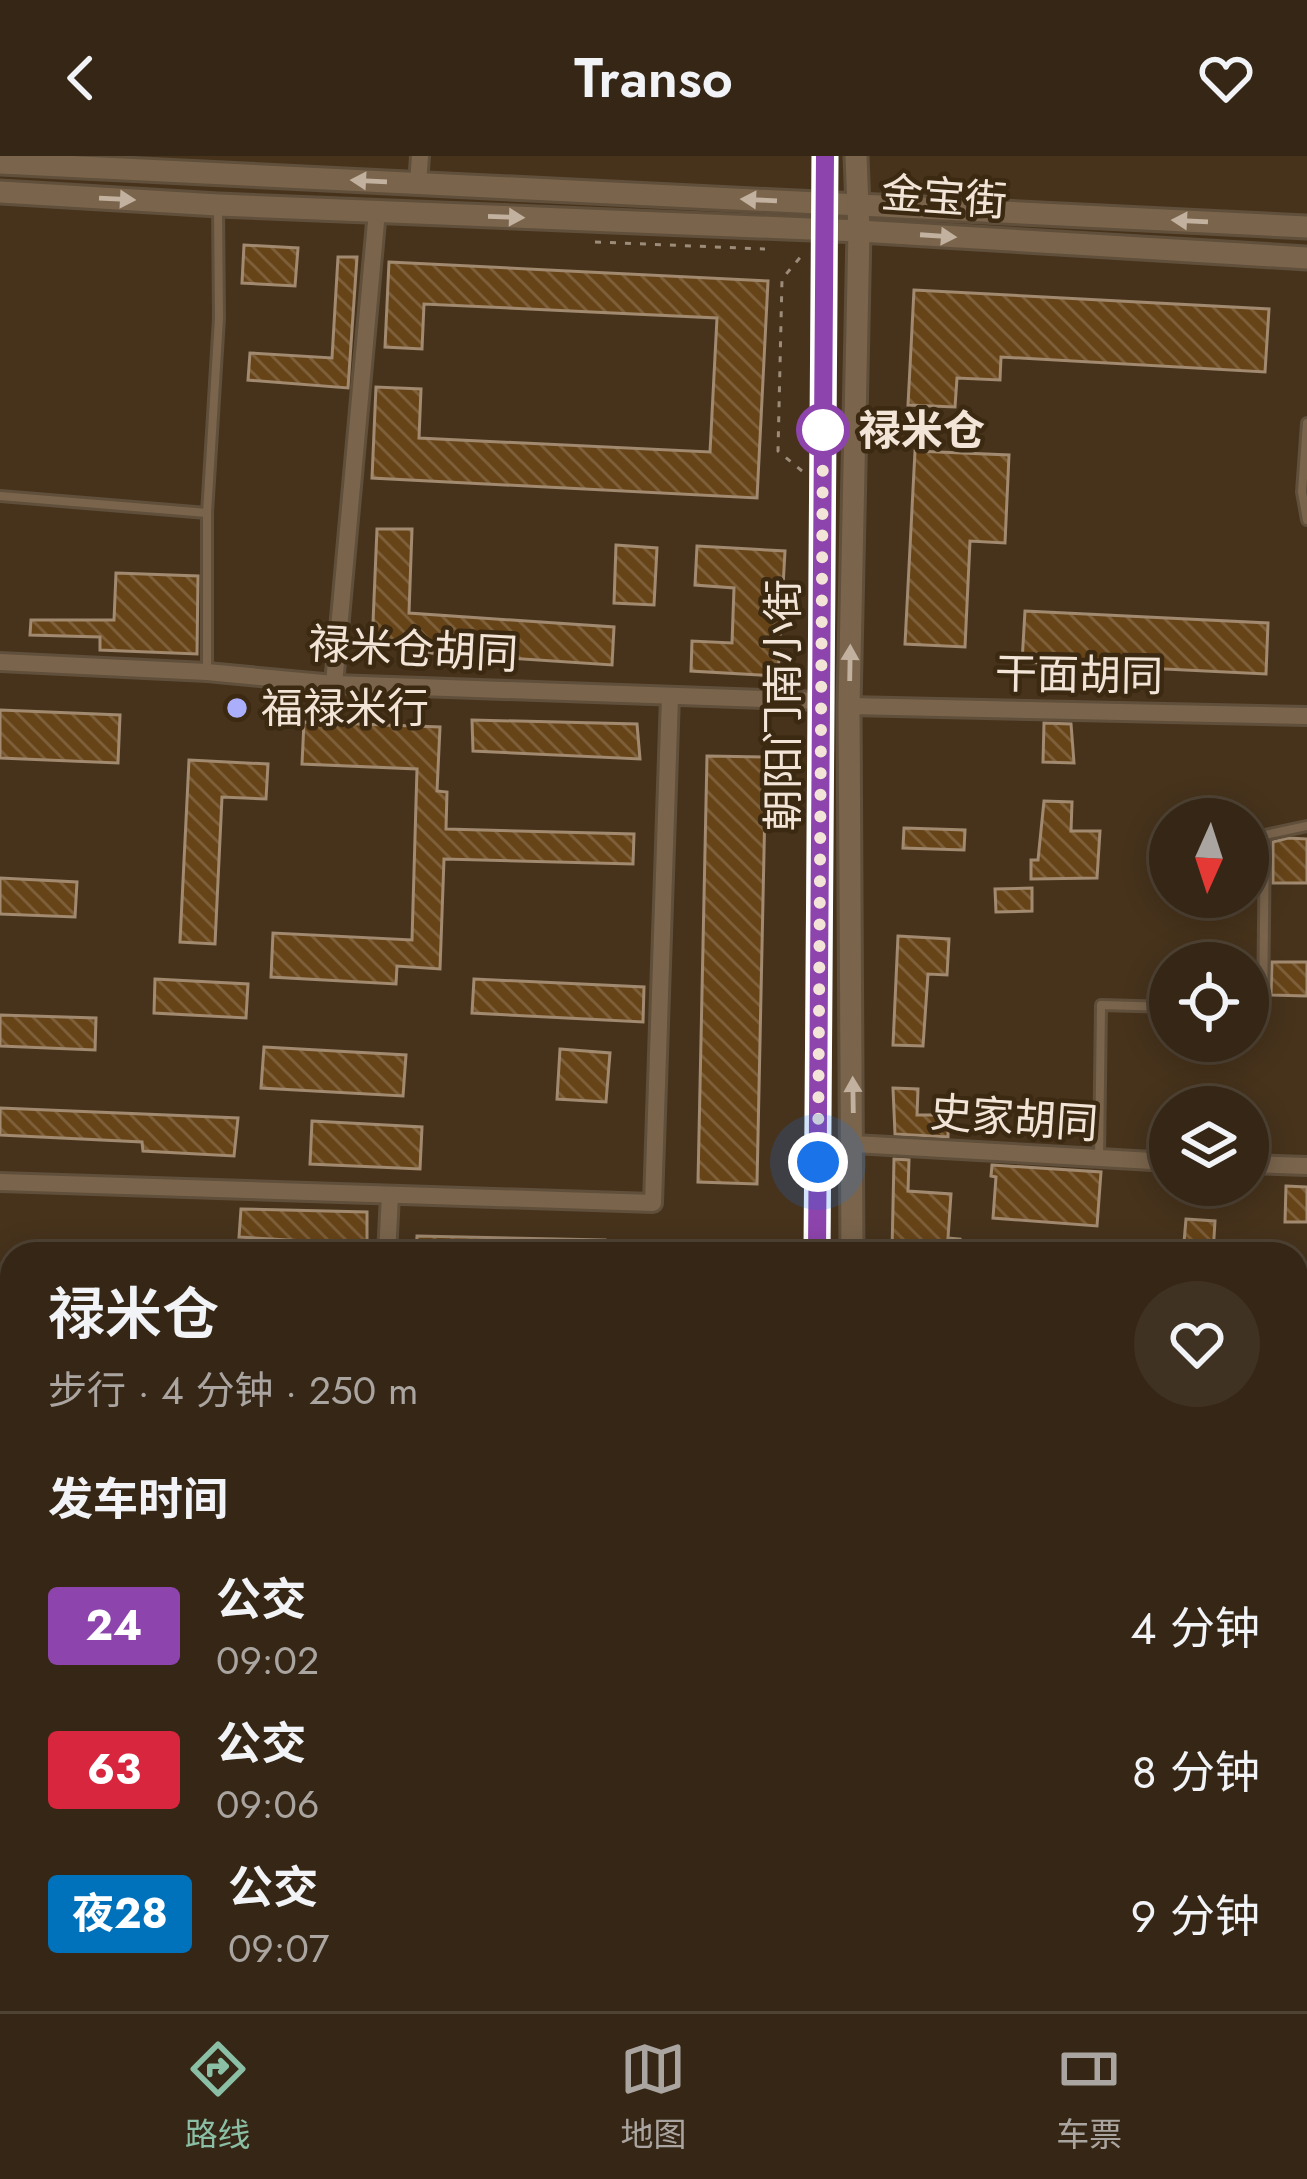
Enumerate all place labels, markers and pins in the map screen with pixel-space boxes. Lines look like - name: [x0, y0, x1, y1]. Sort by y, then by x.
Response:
- place label: 禄米仓: [859, 400, 985, 461]
- marker: 禄米仓: [798, 405, 848, 455]
- place label: 福禄米行: [261, 678, 429, 739]
- marker: 福禄米行: [224, 695, 250, 721]

